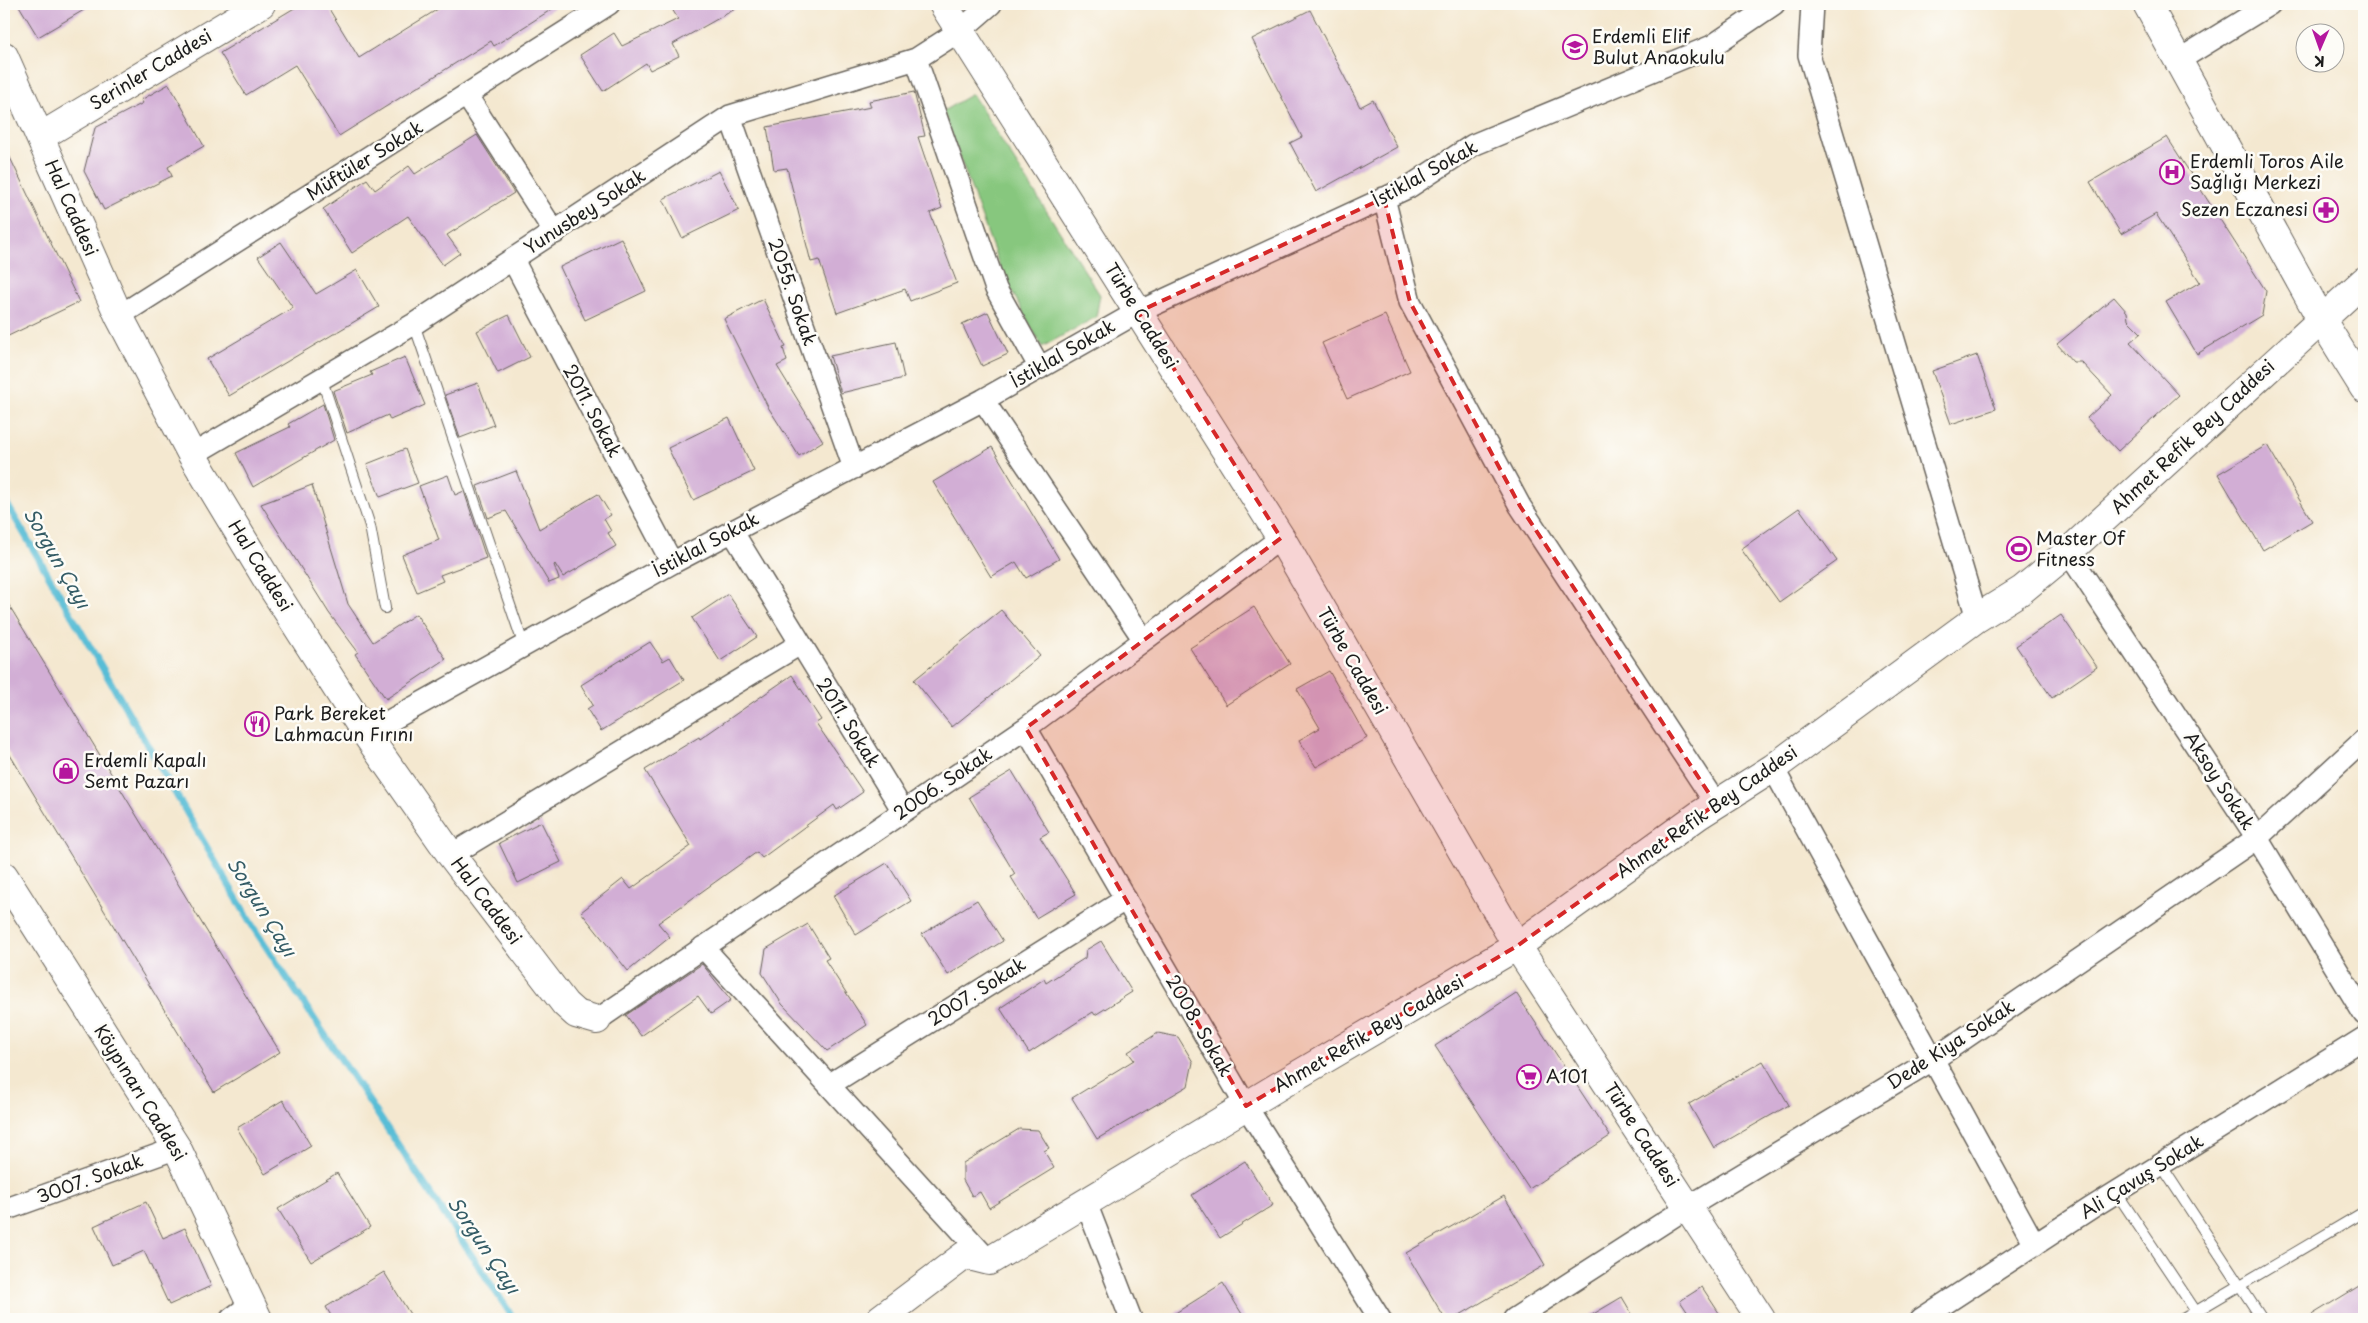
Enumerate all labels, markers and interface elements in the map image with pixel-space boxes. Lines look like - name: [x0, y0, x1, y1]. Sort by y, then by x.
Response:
- street label: Serinler Caddesi: [84, 22, 216, 116]
- place label: Erdemli Elif Bulut Anaokulu: [1592, 22, 1725, 70]
- north arrow: [2296, 22, 2346, 72]
- school or university icon: Erdemli Elif Bulut Anaokulu: [1562, 34, 1588, 60]
- text: K: [2314, 51, 2325, 72]
- street label: Müftüler Sokak: [301, 113, 428, 206]
- street label: İstiklal Sokak: [1367, 133, 1482, 213]
- place label: Erdemli Toros Aile Sağlığı Merkezi: [2190, 147, 2344, 195]
- street label: Hal Caddesi: [39, 155, 106, 260]
- hospital icon: Erdemli Toros Aile Sağlığı Merkezi: [2159, 159, 2185, 185]
- street label: Yunusbey Sokak: [518, 161, 650, 260]
- place label: Sezen Eczanesi: [2181, 195, 2308, 222]
- pharmacy icon: Sezen Eczanesi: [2313, 197, 2339, 223]
- street label: 2055. Sokak: [762, 234, 824, 349]
- street label: Türbe Caddesi: [1099, 257, 1186, 373]
- street label: İstiklal Sokak: [1005, 312, 1120, 394]
- street label: Ahmet Refik Bey Caddesi: [2104, 352, 2280, 519]
- street label: 2011. Sokak: [557, 359, 629, 462]
- water label: Sorgun Çayı: [18, 502, 99, 615]
- street label: İstiklal Sokak: [647, 504, 763, 583]
- street label: Hal Caddesi: [222, 514, 300, 616]
- place label: Master Of Fitness: [2036, 524, 2126, 572]
- sports icon: Master Of Fitness: [2006, 536, 2032, 562]
- street label: Türbe Caddesi: [1311, 601, 1395, 719]
- street label: 2011. Sokak: [811, 672, 888, 773]
- place label: Park Bereket Lahmacun Fırını: [274, 699, 413, 747]
- restaurant icon: Park Bereket Lahmacun Fırını: [244, 711, 270, 737]
- street label: Aksoy Sokak: [2178, 726, 2262, 835]
- street label: Ahmet Refik Bey Caddesi: [1610, 738, 1802, 884]
- street label: 2006. Sokak: [888, 740, 997, 826]
- place label: Erdemli Kapalı Semt Pazarı: [84, 746, 207, 794]
- shop icon: Erdemli Kapalı Semt Pazarı: [53, 758, 79, 784]
- water label: Sorgun Çayı: [221, 851, 305, 963]
- street label: Hal Caddesi: [445, 851, 529, 950]
- street label: 2007. Sokak: [922, 950, 1030, 1032]
- street label: Ahmet Refik Bey Caddesi: [1268, 967, 1468, 1098]
- street label: 2008. Sokak: [1160, 969, 1240, 1081]
- street label: Dede Kiya Sokak: [1881, 992, 2019, 1095]
- street label: Köypınarı Caddesi: [88, 1019, 194, 1166]
- place label: A101: [1546, 1062, 1588, 1089]
- supermarket icon: A101: [1516, 1064, 1542, 1090]
- street label: Türbe Caddesi: [1598, 1076, 1686, 1192]
- street label: Ali Çavuş Sokak: [2074, 1127, 2208, 1225]
- street label: 3007. Sokak: [32, 1146, 147, 1209]
- water label: Sorgun Çayı: [442, 1190, 529, 1300]

